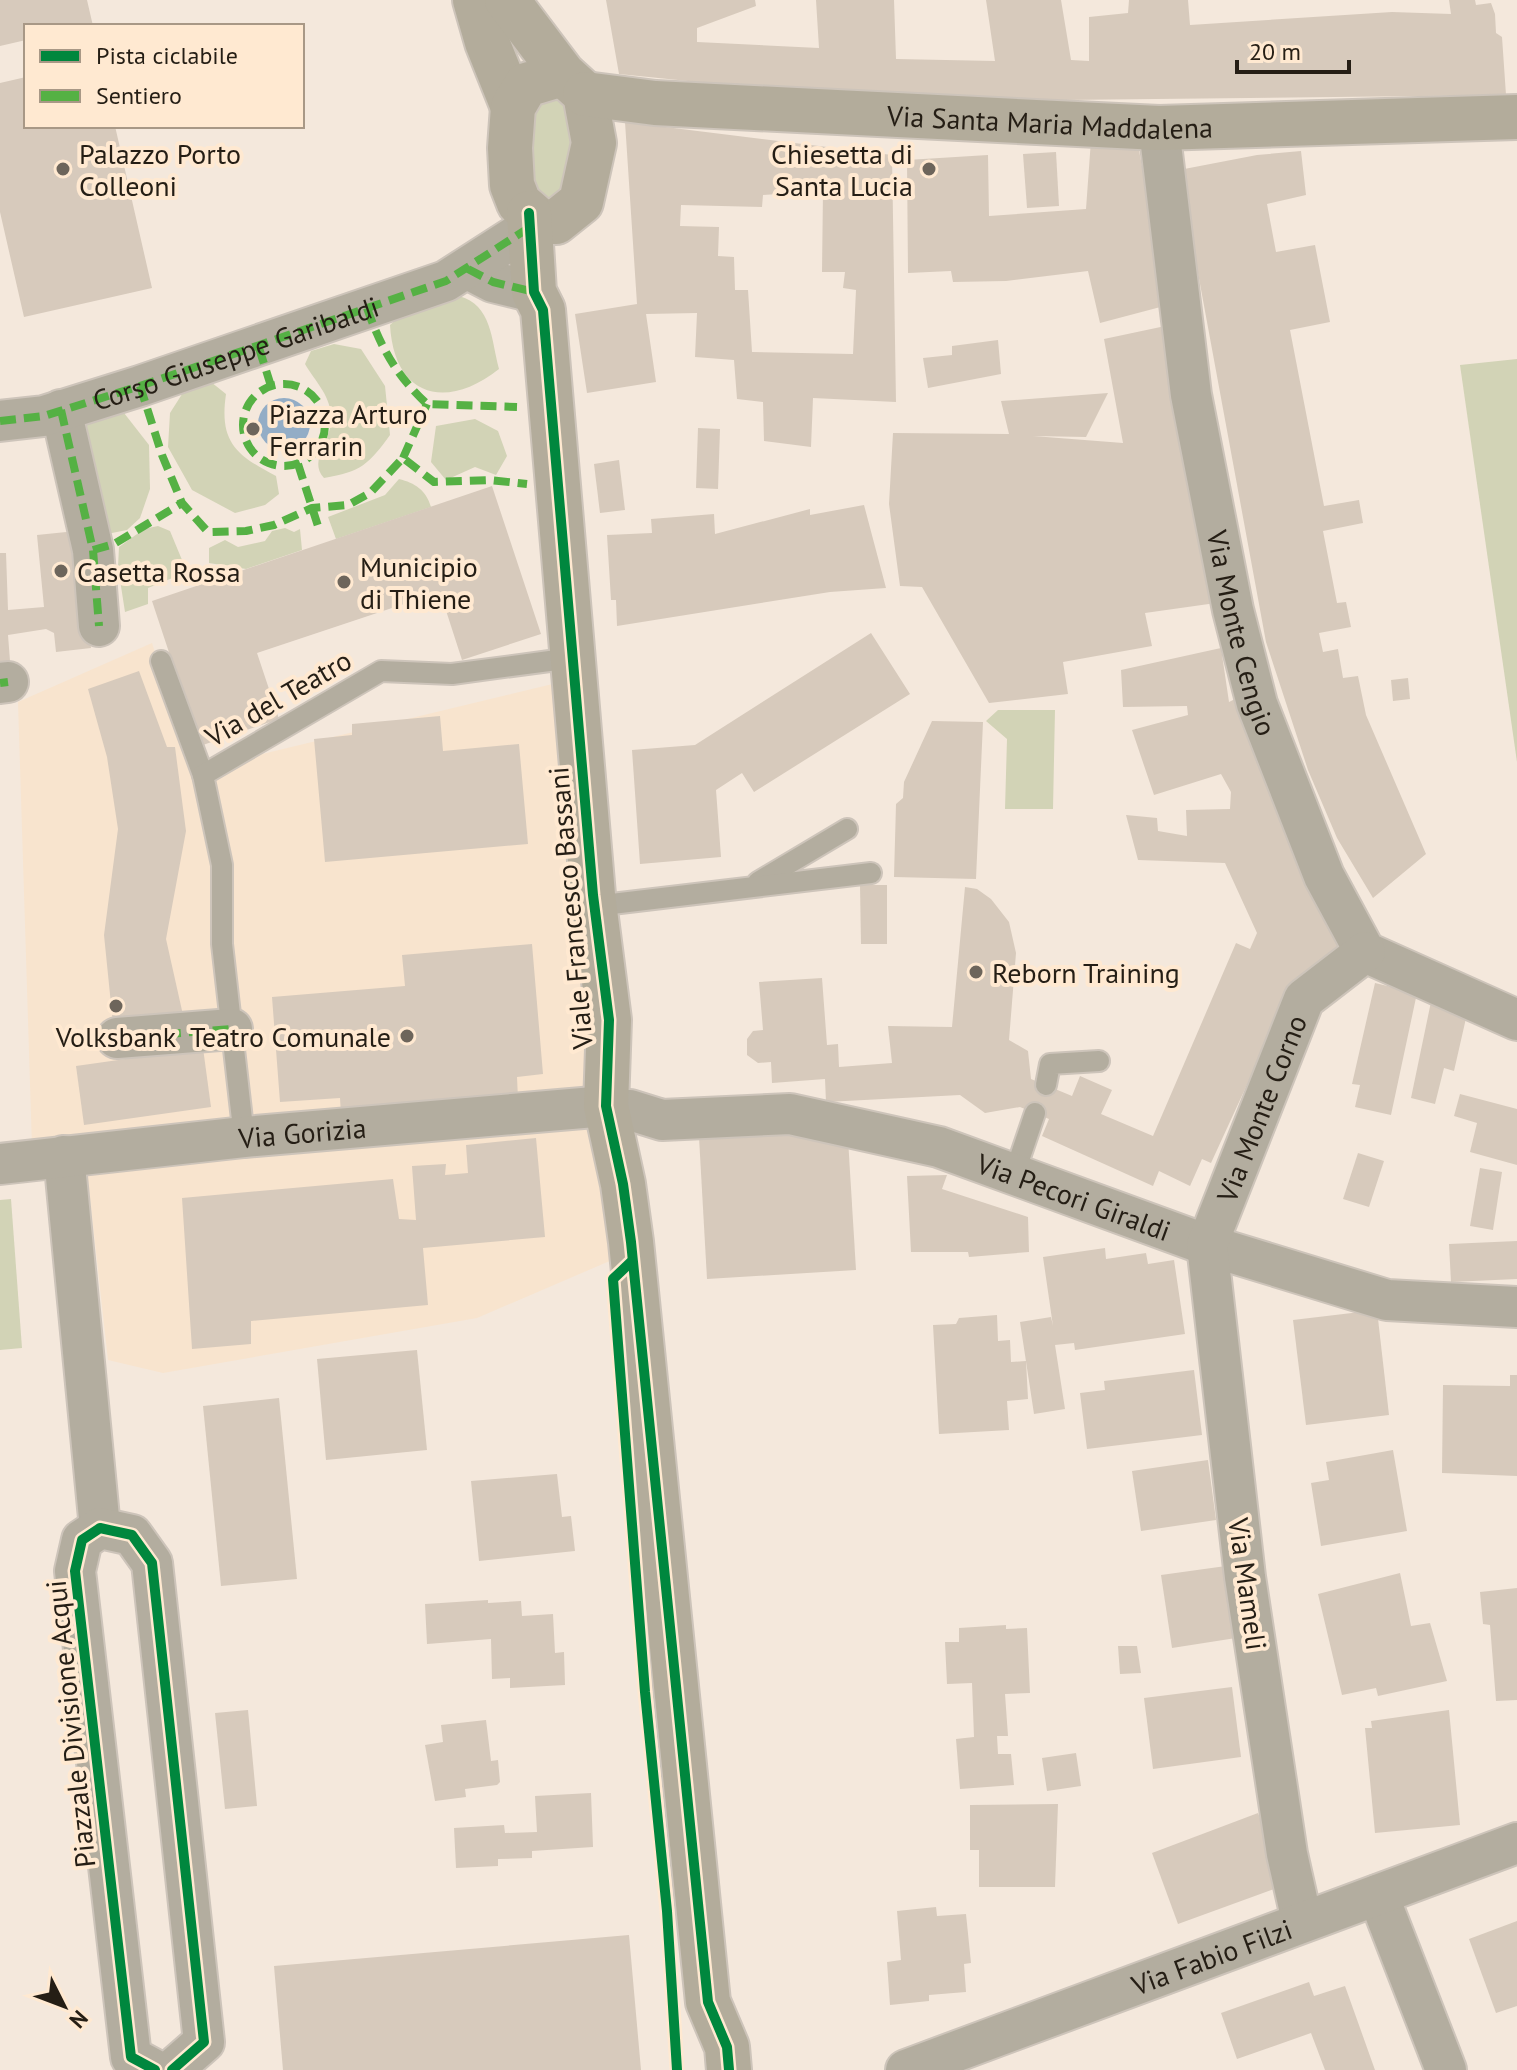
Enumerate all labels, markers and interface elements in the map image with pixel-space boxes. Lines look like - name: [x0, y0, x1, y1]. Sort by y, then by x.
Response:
- legend: [24, 24, 304, 128]
- scale bar: [1237, 24, 1349, 74]
- text: 20 m: [1249, 36, 1301, 67]
- text: Pista ciclabile: [96, 40, 238, 71]
- text: Sentiero: [96, 80, 182, 111]
- street label: Via Santa Maria Maddalena: [885, 96, 1213, 147]
- place label: Palazzo Porto Colleoni: [79, 135, 241, 204]
- place label: Chiesetta di Santa Lucia: [771, 135, 913, 204]
- marker: Palazzo Porto Colleoni: [54, 160, 72, 178]
- marker: Chiesetta di Santa Lucia: [920, 160, 938, 178]
- street label: Corso Giuseppe Garibaldi: [88, 287, 383, 418]
- place label: Piazza Arturo Ferrarin: [269, 395, 427, 464]
- marker: Piazza Arturo Ferrarin: [244, 420, 262, 438]
- street label: Via Monte Cengio: [1199, 526, 1286, 741]
- place label: Municipio di Thiene: [360, 548, 478, 617]
- place label: Casetta Rossa: [77, 553, 241, 590]
- marker: Casetta Rossa: [52, 562, 70, 580]
- marker: Municipio di Thiene: [335, 573, 353, 591]
- street label: Via del Teatro: [197, 641, 358, 755]
- street label: Viale Francesco Bassani: [539, 765, 601, 1052]
- place label: Reborn Training: [992, 954, 1180, 991]
- marker: Reborn Training: [967, 963, 985, 981]
- marker: Volksbank: [107, 997, 125, 1015]
- street label: Via Monte Corno: [1207, 1009, 1314, 1208]
- place label: Volksbank: [55, 1018, 177, 1055]
- place label: Teatro Comunale: [190, 1018, 391, 1055]
- marker: Teatro Comunale: [398, 1027, 416, 1045]
- street label: Via Gorizia: [236, 1108, 368, 1156]
- street label: Via Pecori Giraldi: [971, 1144, 1176, 1249]
- street label: Via Mameli: [1220, 1514, 1276, 1653]
- street label: Piazzale Divisione Acqui: [37, 1578, 103, 1870]
- street label: Via Fabio Filzi: [1125, 1910, 1297, 2004]
- north arrow: [24, 1966, 104, 2046]
- text: N: [64, 2005, 94, 2034]

